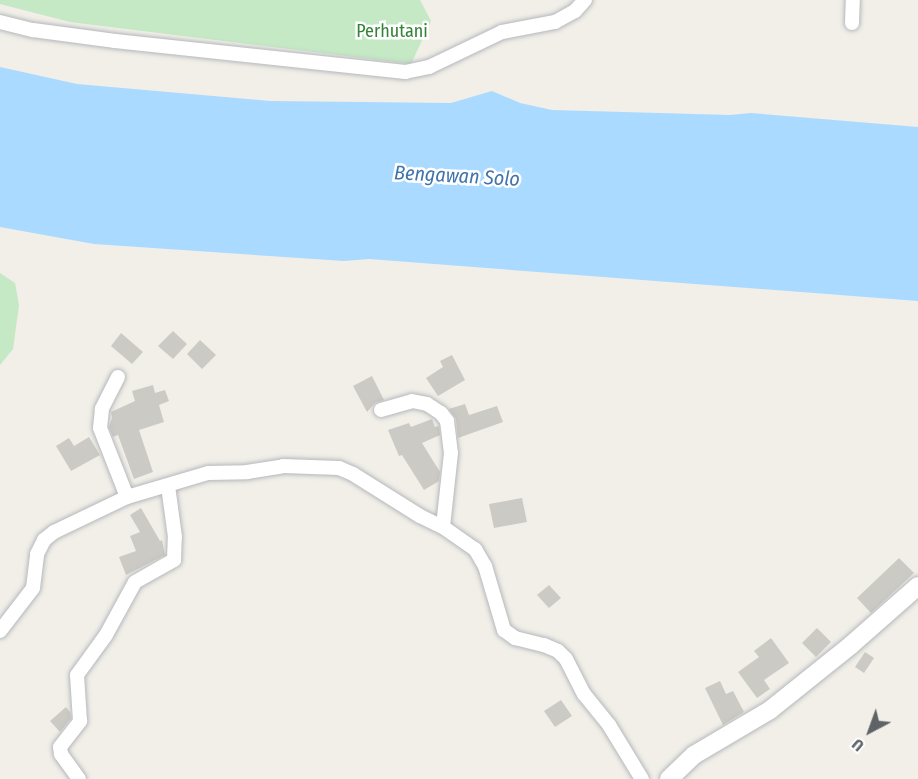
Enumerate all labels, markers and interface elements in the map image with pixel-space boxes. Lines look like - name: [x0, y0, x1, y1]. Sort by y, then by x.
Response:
- park label: Perhutani: [356, 20, 428, 42]
- water label: Bengawan Solo: [393, 161, 521, 191]
- north arrow: [840, 701, 900, 761]
- text: U: [848, 735, 868, 755]

